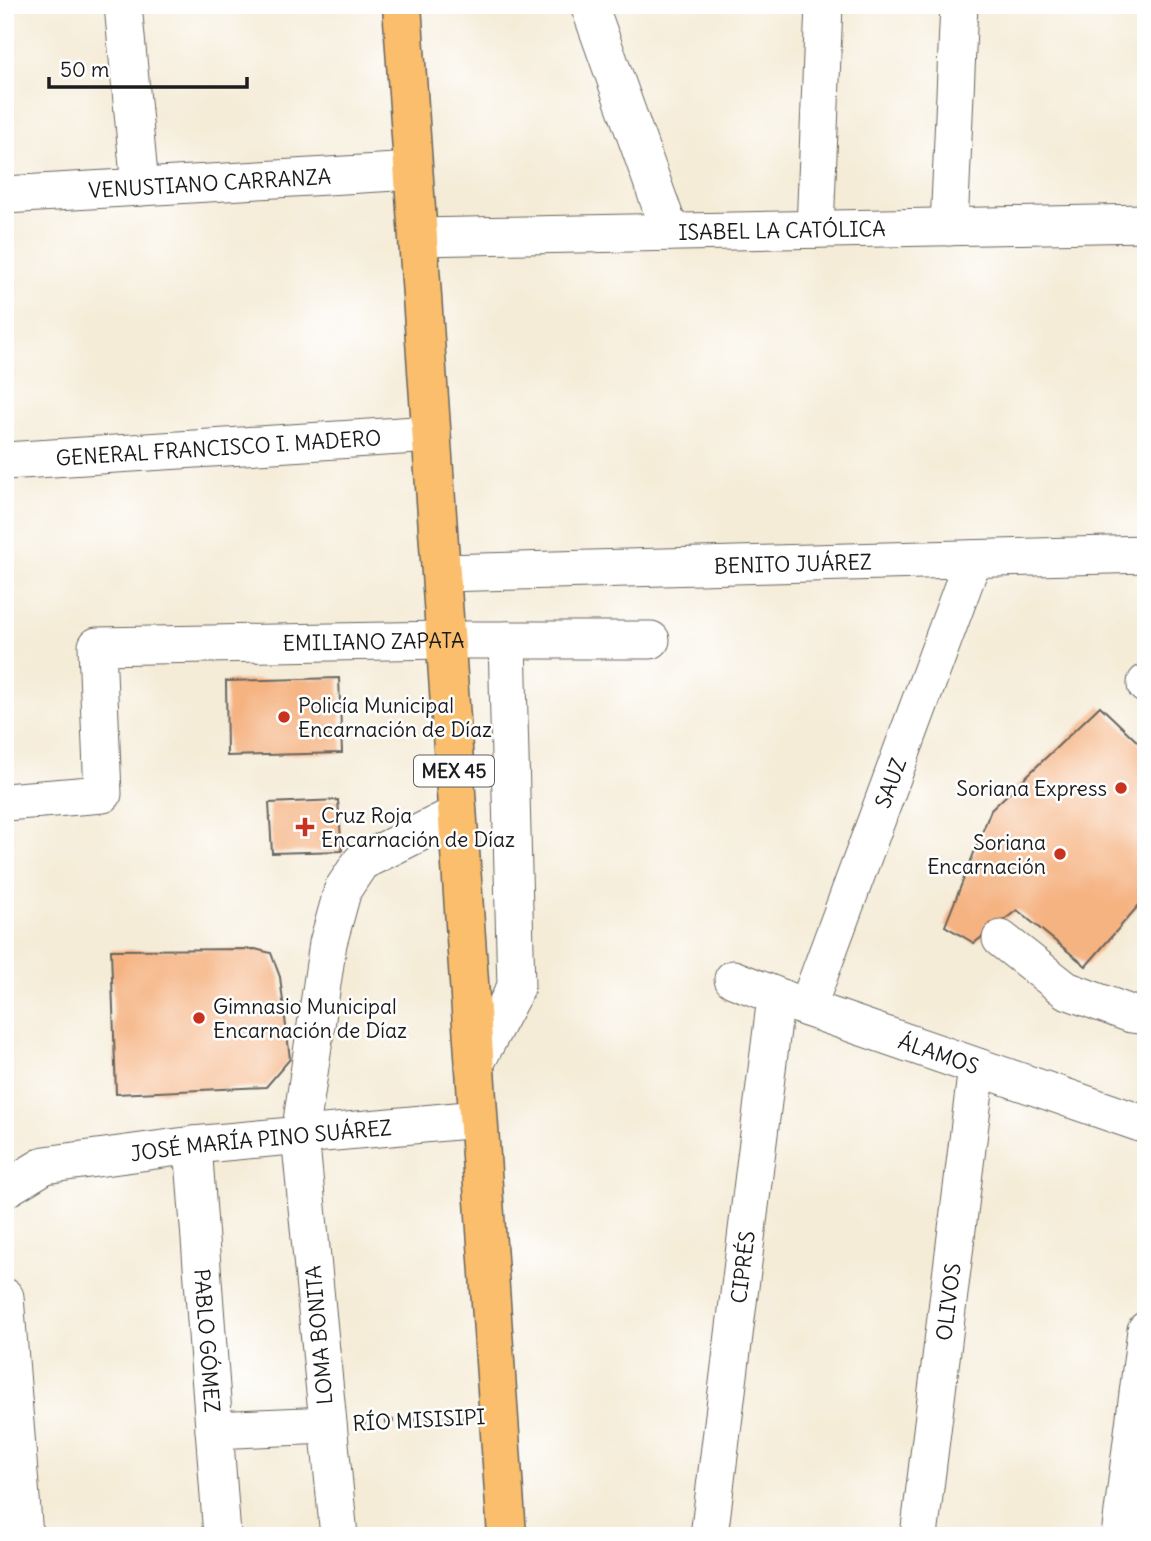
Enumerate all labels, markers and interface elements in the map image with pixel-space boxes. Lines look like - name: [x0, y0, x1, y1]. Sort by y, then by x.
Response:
- scale bar: [49, 46, 247, 90]
- text: 50 m: [60, 56, 109, 83]
- street label: VENUSTIANO CARRANZA: [88, 162, 332, 204]
- street label: ISABEL LA CATÓLICA: [678, 215, 886, 245]
- street label: GENERAL FRANCISCO I. MADERO: [55, 424, 382, 471]
- street label: BENITO JUÁREZ: [714, 548, 872, 579]
- street label: EMILIANO ZAPATA: [282, 627, 464, 656]
- place label: Policía Municipal Encarnación de Díaz: [298, 692, 492, 743]
- marker: Policía Municipal Encarnación de Díaz: [276, 709, 292, 725]
- street label: SAUZ: [869, 754, 912, 812]
- road number: MEX 45: [414, 756, 494, 786]
- place label: Soriana Express: [956, 775, 1107, 802]
- marker: Soriana Express: [1113, 780, 1129, 796]
- place label: Cruz Roja Encarnación de Díaz: [321, 802, 515, 853]
- marker: Cruz Roja Encarnación de Díaz: [295, 817, 315, 837]
- place label: Soriana Encarnación: [927, 829, 1046, 880]
- marker: Soriana Encarnación: [1052, 846, 1068, 862]
- place label: Gimnasio Municipal Encarnación de Díaz: [213, 993, 407, 1044]
- marker: Gimnasio Municipal Encarnación de Díaz: [191, 1010, 207, 1026]
- street label: ÁLAMOS: [895, 1027, 983, 1080]
- street label: JOSÉ MARÍA PINO SUÁREZ: [129, 1113, 393, 1167]
- street label: CIPRÉS: [725, 1229, 760, 1305]
- street label: OLIVOS: [930, 1262, 966, 1342]
- street label: LOMA BONITA: [299, 1264, 339, 1406]
- street label: PABLO GÓMEZ: [189, 1268, 226, 1413]
- street label: RÍO MISISIPI: [352, 1403, 486, 1437]

